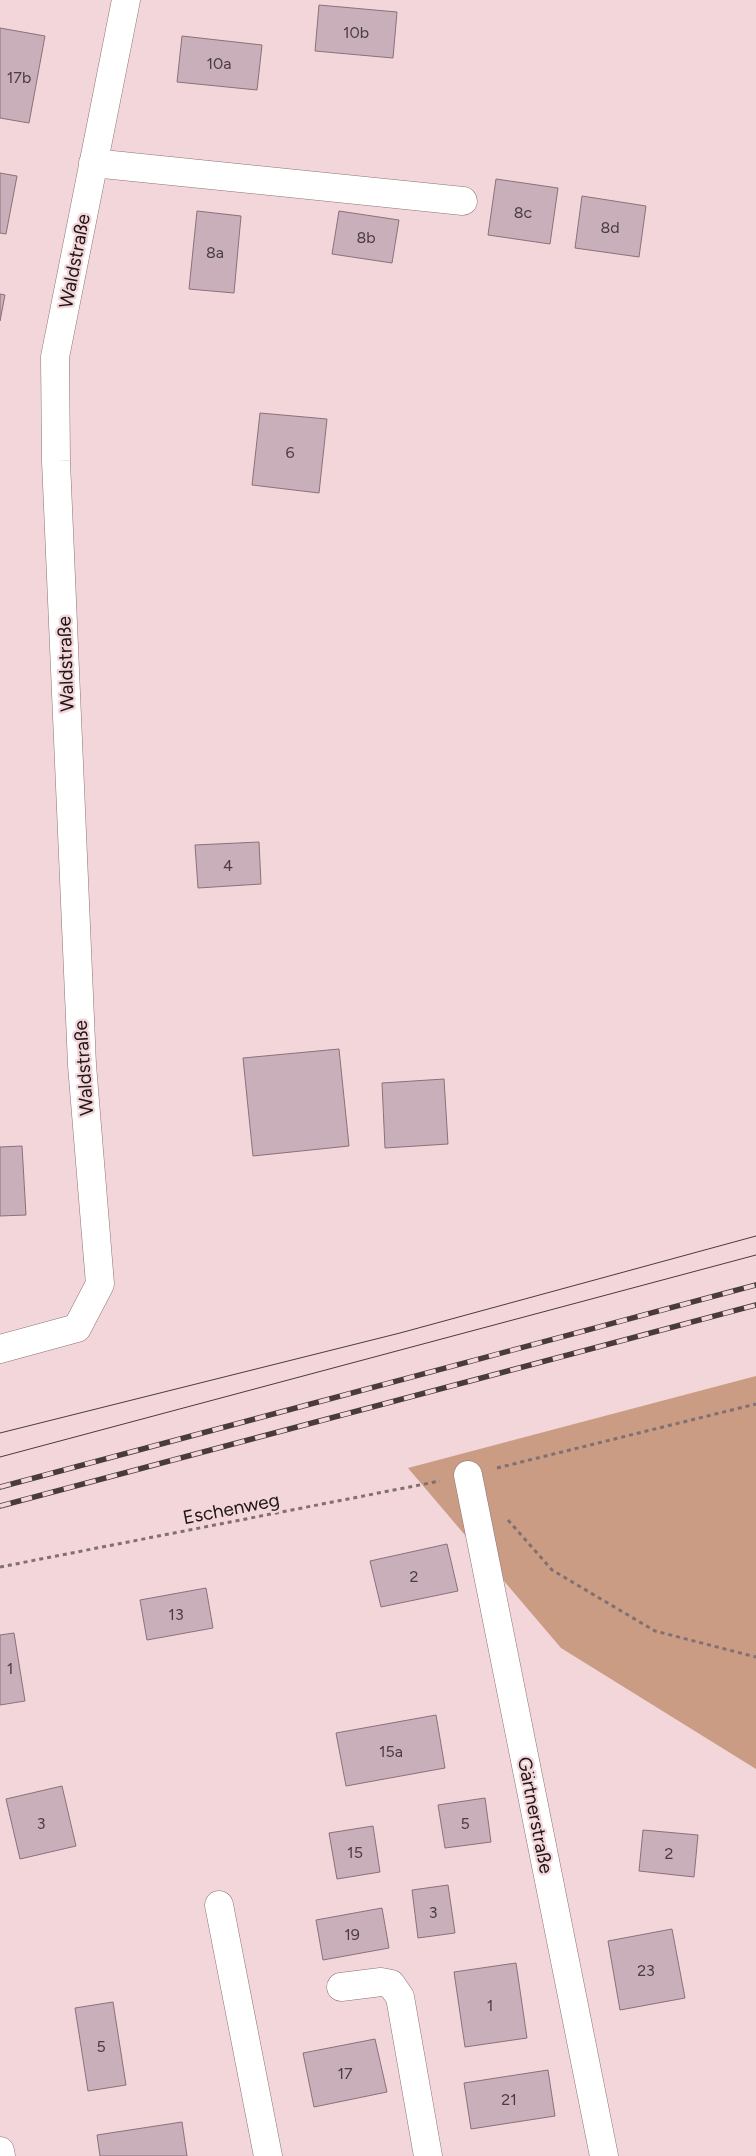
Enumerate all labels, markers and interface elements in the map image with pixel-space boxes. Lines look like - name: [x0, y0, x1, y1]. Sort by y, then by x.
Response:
- house number: 10b: [343, 23, 369, 42]
- house number: 10a: [206, 54, 232, 73]
- house number: 17b: [7, 68, 31, 87]
- house number: 8c: [514, 203, 533, 222]
- street label: Waldstraße: [54, 212, 95, 310]
- house number: 8d: [600, 218, 620, 237]
- house number: 8b: [356, 228, 376, 247]
- house number: 8a: [206, 243, 224, 262]
- house number: 6: [285, 443, 295, 462]
- street label: Waldstraße: [52, 616, 79, 712]
- house number: 4: [223, 856, 233, 875]
- street label: Waldstraße: [69, 1019, 98, 1117]
- street label: Eschenweg: [181, 1488, 281, 1529]
- house number: 2: [410, 1567, 418, 1586]
- house number: 13: [168, 1605, 184, 1624]
- house number: 1: [7, 1659, 13, 1678]
- house number: 15a: [379, 1742, 403, 1761]
- street label: Gärtnerstraße: [513, 1755, 558, 1875]
- house number: 3: [37, 1814, 45, 1833]
- house number: 5: [460, 1814, 470, 1833]
- house number: 15: [347, 1843, 363, 1862]
- house number: 2: [665, 1844, 673, 1863]
- house number: 3: [429, 1903, 437, 1922]
- house number: 19: [344, 1925, 360, 1944]
- house number: 23: [637, 1961, 655, 1980]
- house number: 1: [487, 1996, 493, 2015]
- house number: 5: [96, 2037, 106, 2056]
- house number: 17: [337, 2064, 353, 2083]
- house number: 21: [501, 2090, 517, 2109]

